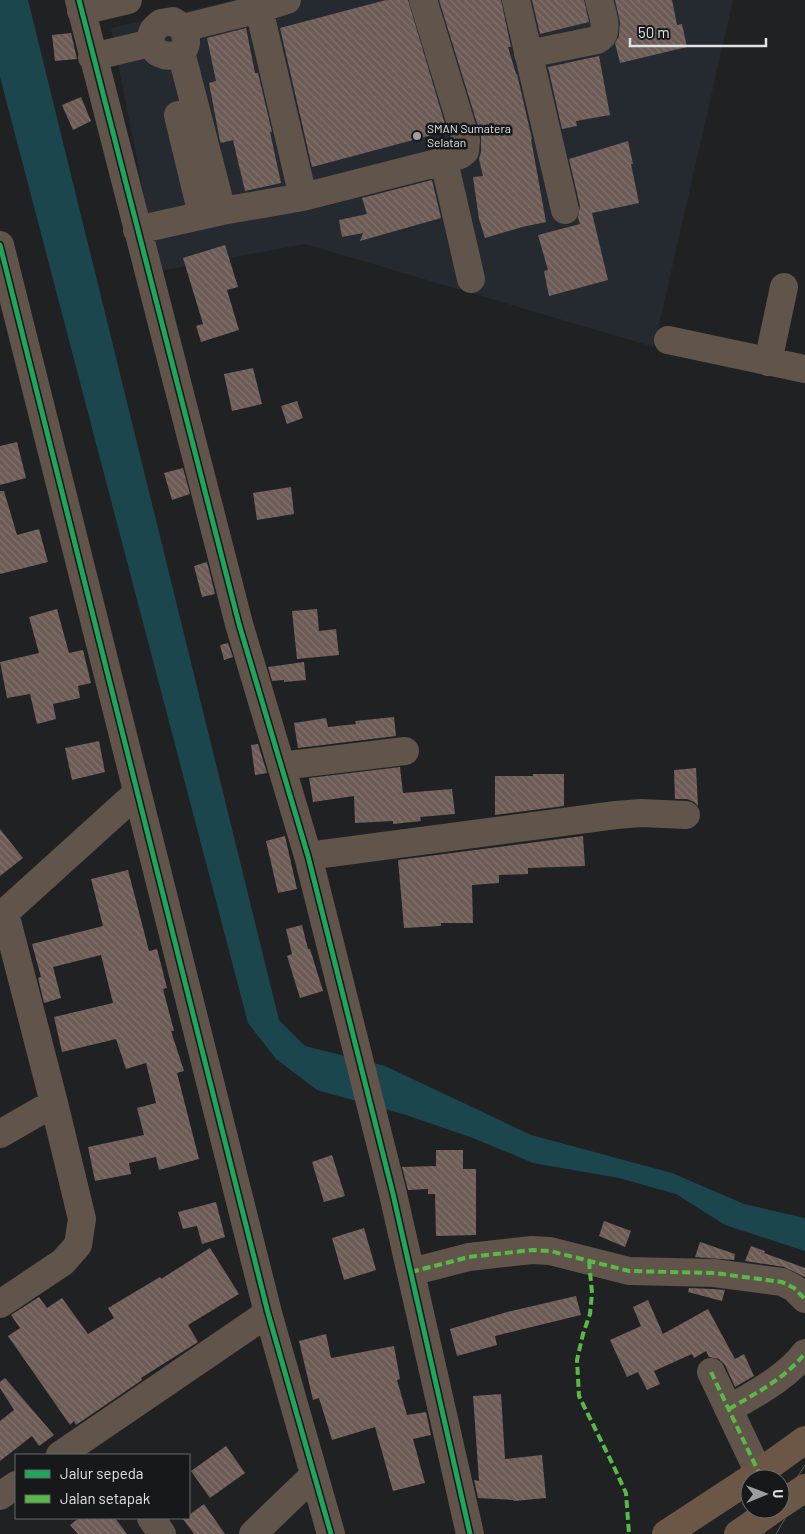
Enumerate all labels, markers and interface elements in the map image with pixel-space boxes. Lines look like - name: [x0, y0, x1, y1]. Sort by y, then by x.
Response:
- scale bar: [630, 15, 766, 47]
- text: 50 m: [638, 23, 670, 41]
- place label: SMAN Sumatera Selatan: [427, 121, 511, 149]
- marker: SMAN Sumatera Selatan: [411, 130, 423, 142]
- legend: [15, 1454, 190, 1519]
- text: Jalur sepeda: [60, 1464, 144, 1482]
- north arrow: [740, 1469, 790, 1519]
- text: Jalan setapak: [60, 1489, 151, 1507]
- text: U: [770, 1489, 787, 1499]

